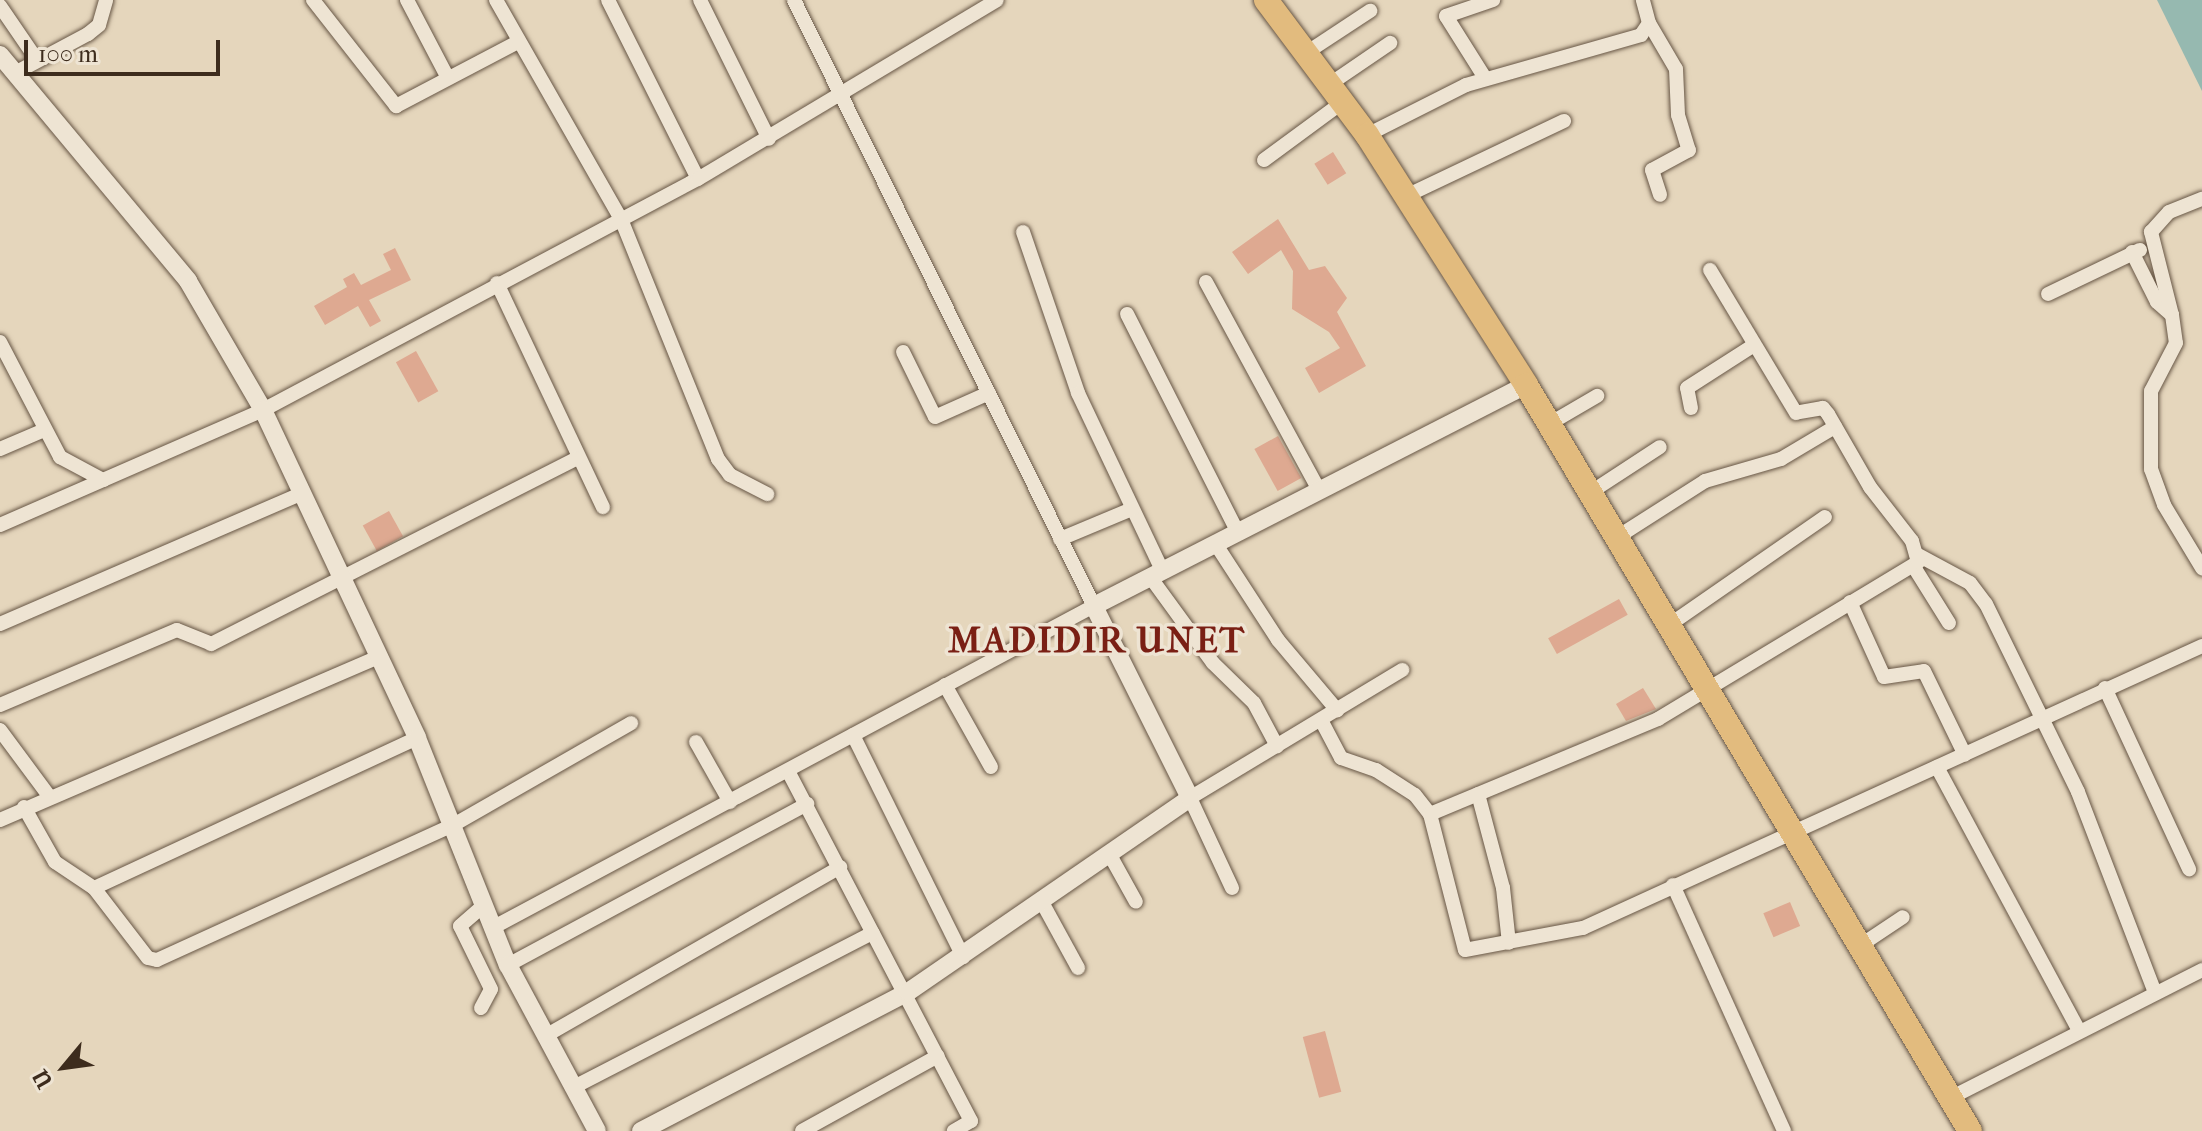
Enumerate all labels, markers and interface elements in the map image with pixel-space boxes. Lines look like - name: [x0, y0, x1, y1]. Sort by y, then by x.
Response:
- scale bar: [28, 24, 224, 74]
- text: 100 m: [38, 40, 98, 68]
- district label: MADIDIR UNET: [948, 619, 1246, 663]
- north arrow: [24, 1027, 104, 1107]
- text: U: [27, 1065, 59, 1092]

